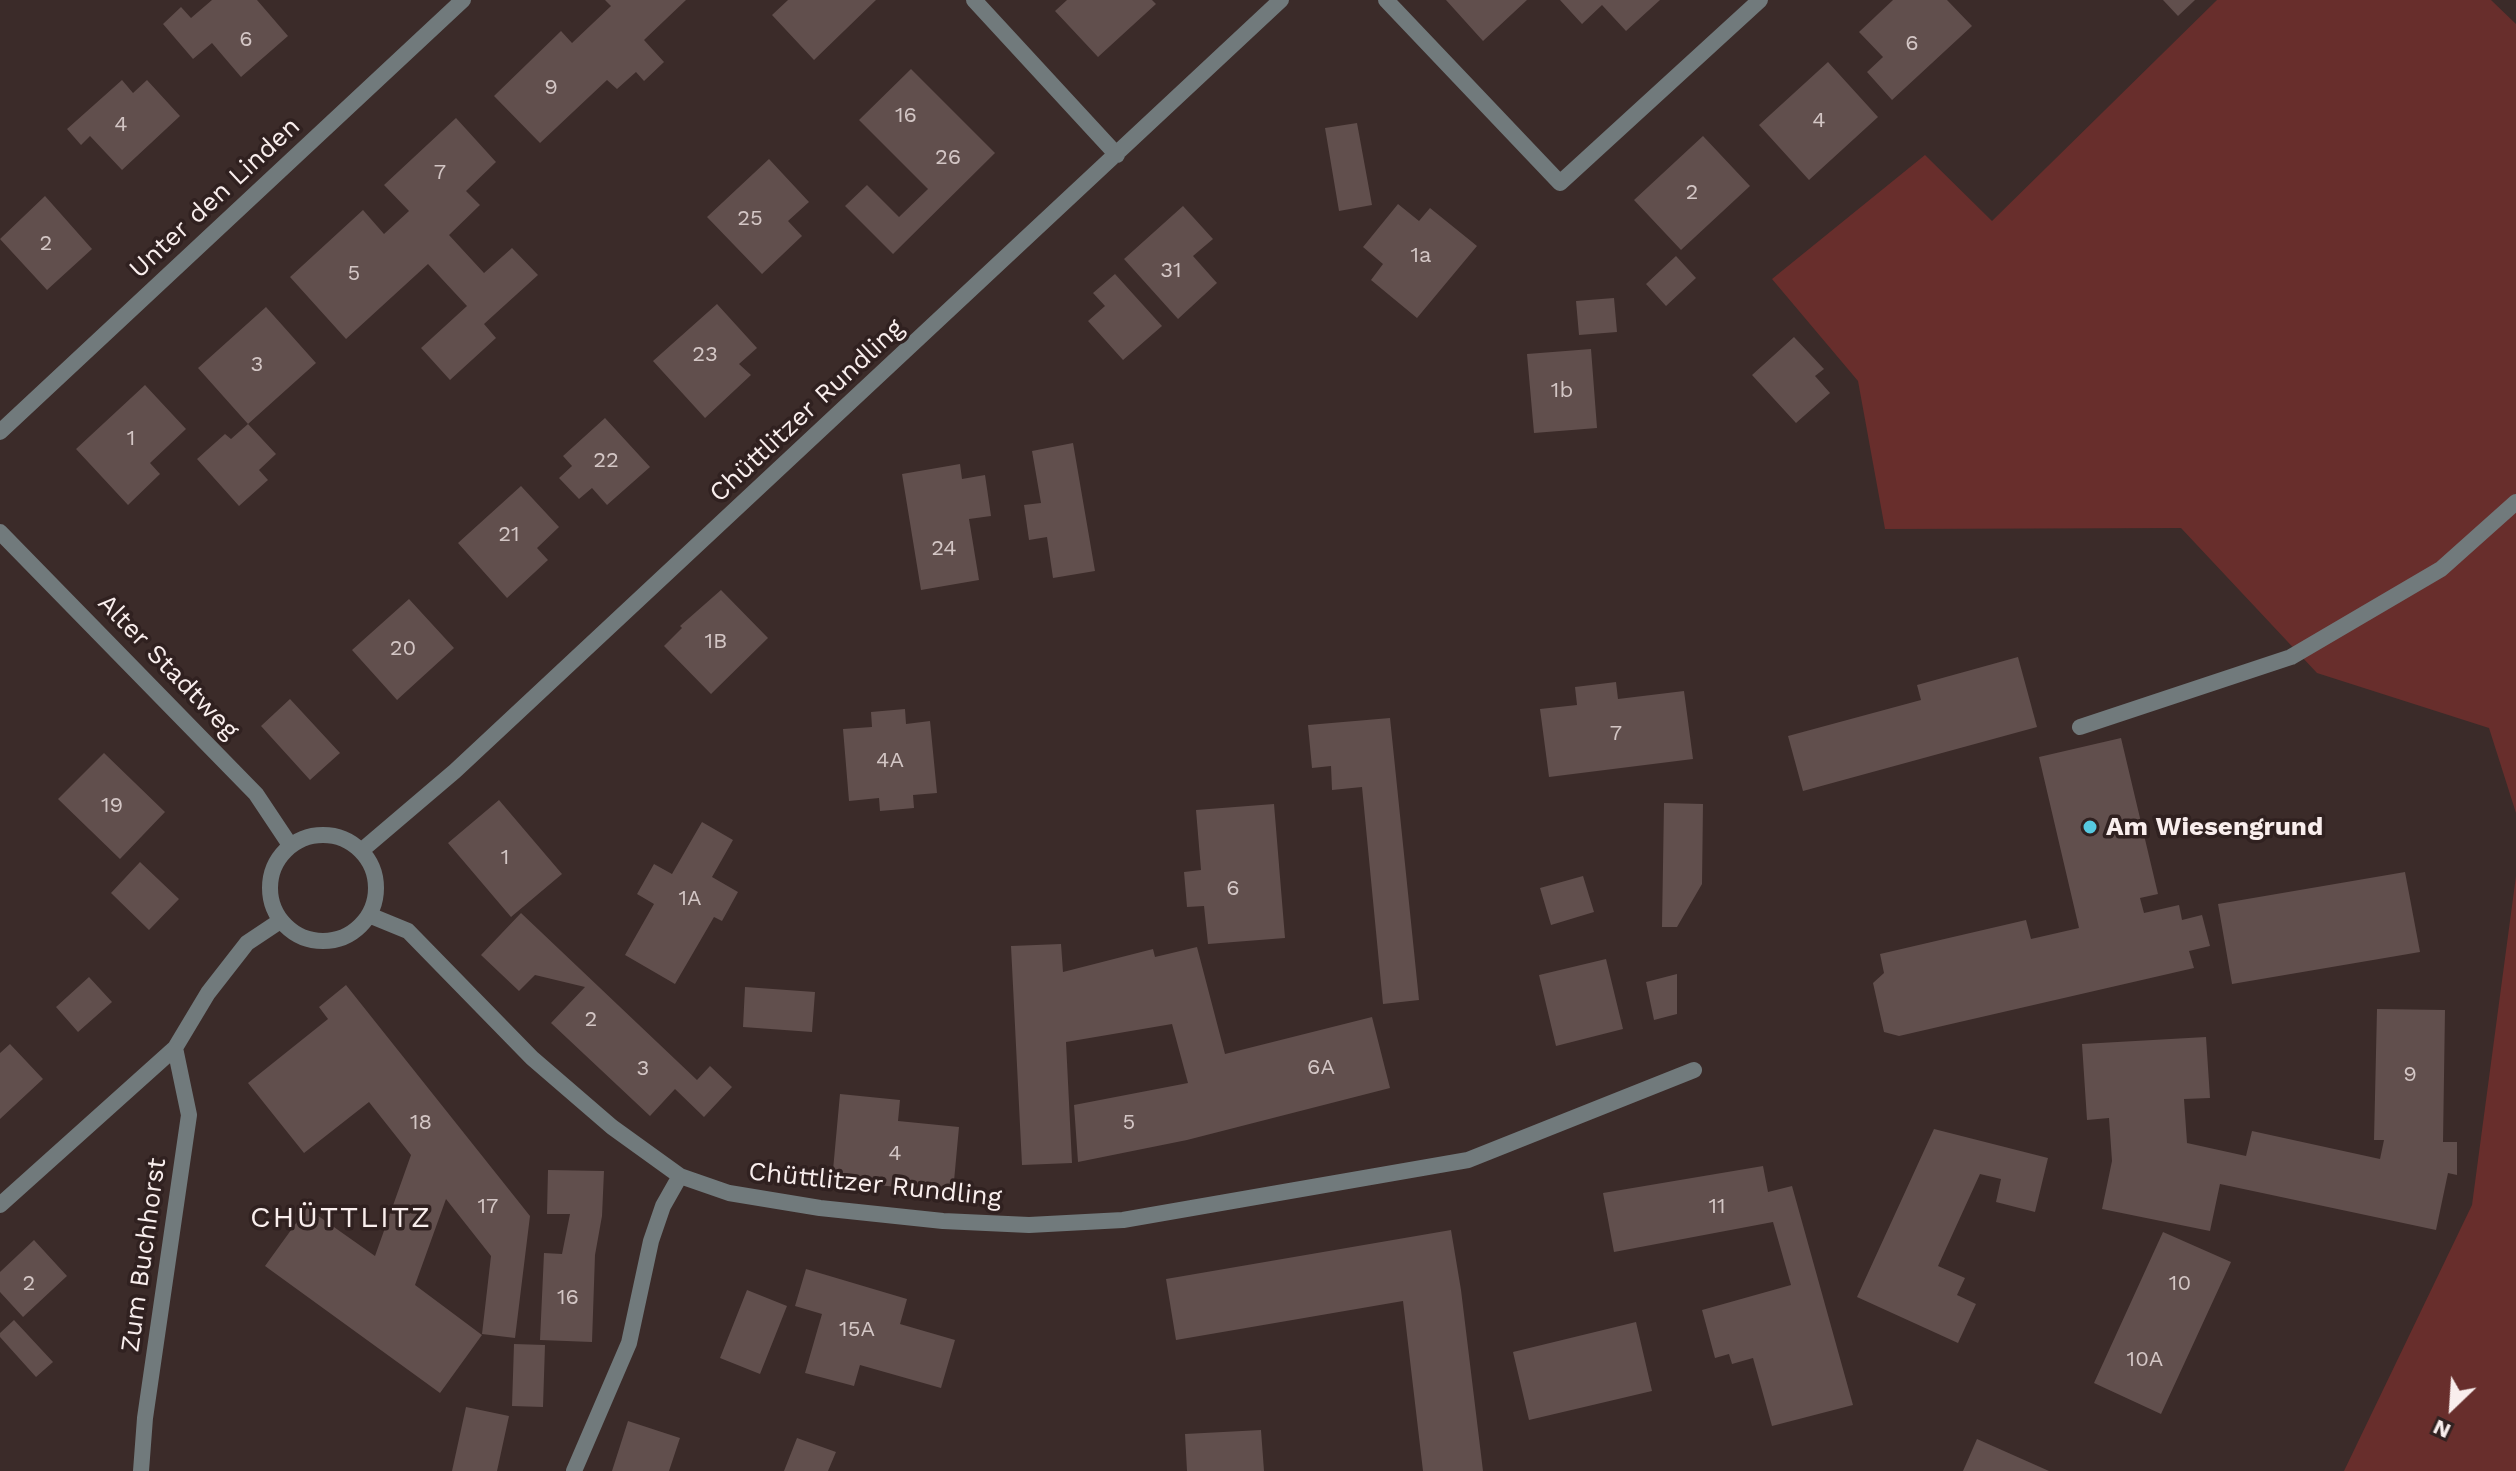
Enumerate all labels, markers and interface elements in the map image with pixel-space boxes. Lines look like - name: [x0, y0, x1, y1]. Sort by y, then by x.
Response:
- house number: 6: [239, 27, 253, 53]
- house number: 6: [1905, 31, 1919, 57]
- house number: 9: [544, 75, 558, 101]
- house number: 16: [895, 103, 917, 129]
- house number: 4: [1812, 108, 1826, 134]
- street label: Unter den Linden: [123, 111, 307, 285]
- house number: 4: [114, 112, 128, 138]
- house number: 26: [935, 145, 961, 171]
- house number: 7: [434, 160, 446, 186]
- house number: 2: [1686, 180, 1698, 206]
- house number: 25: [737, 206, 763, 232]
- house number: 2: [40, 231, 52, 257]
- house number: 1a: [1410, 243, 1432, 269]
- house number: 31: [1160, 258, 1182, 284]
- house number: 5: [348, 261, 360, 287]
- street label: Chüttlitzer Rundling: [703, 313, 911, 509]
- house number: 23: [692, 342, 718, 368]
- house number: 3: [251, 352, 263, 378]
- house number: 1b: [1551, 378, 1573, 404]
- house number: 1: [127, 426, 135, 452]
- house number: 22: [593, 448, 619, 474]
- house number: 21: [498, 522, 520, 548]
- house number: 24: [931, 536, 957, 562]
- street label: Alter Stadtweg: [91, 588, 245, 746]
- house number: 1B: [705, 629, 727, 655]
- house number: 20: [390, 636, 416, 662]
- house number: 7: [1610, 721, 1622, 747]
- house number: 4A: [876, 748, 904, 774]
- house number: 19: [101, 793, 123, 819]
- place label: Am Wiesengrund: [2106, 811, 2323, 843]
- marker: Am Wiesengrund: [2081, 818, 2099, 836]
- house number: 1: [501, 845, 509, 871]
- house number: 6: [1226, 876, 1240, 902]
- house number: 1A: [678, 886, 702, 912]
- house number: 2: [585, 1007, 597, 1033]
- house number: 6A: [1307, 1055, 1335, 1081]
- house number: 3: [637, 1056, 649, 1082]
- house number: 9: [2403, 1062, 2417, 1088]
- house number: 18: [410, 1110, 432, 1136]
- house number: 5: [1123, 1110, 1135, 1136]
- house number: 4: [888, 1141, 902, 1167]
- street label: Zum Buchhorst: [115, 1156, 173, 1354]
- street label: Chüttlitzer Rundling: [747, 1156, 1003, 1214]
- house number: 17: [478, 1194, 498, 1220]
- house number: 11: [1708, 1194, 1726, 1220]
- district label: CHÜTTLITZ: [250, 1200, 432, 1236]
- house number: 2: [23, 1271, 35, 1297]
- house number: 10: [2169, 1271, 2191, 1297]
- house number: 16: [557, 1285, 579, 1311]
- house number: 15A: [839, 1317, 875, 1343]
- house number: 10A: [2127, 1347, 2163, 1373]
- north arrow: [2412, 1367, 2492, 1447]
- text: N: [2429, 1414, 2454, 1444]

